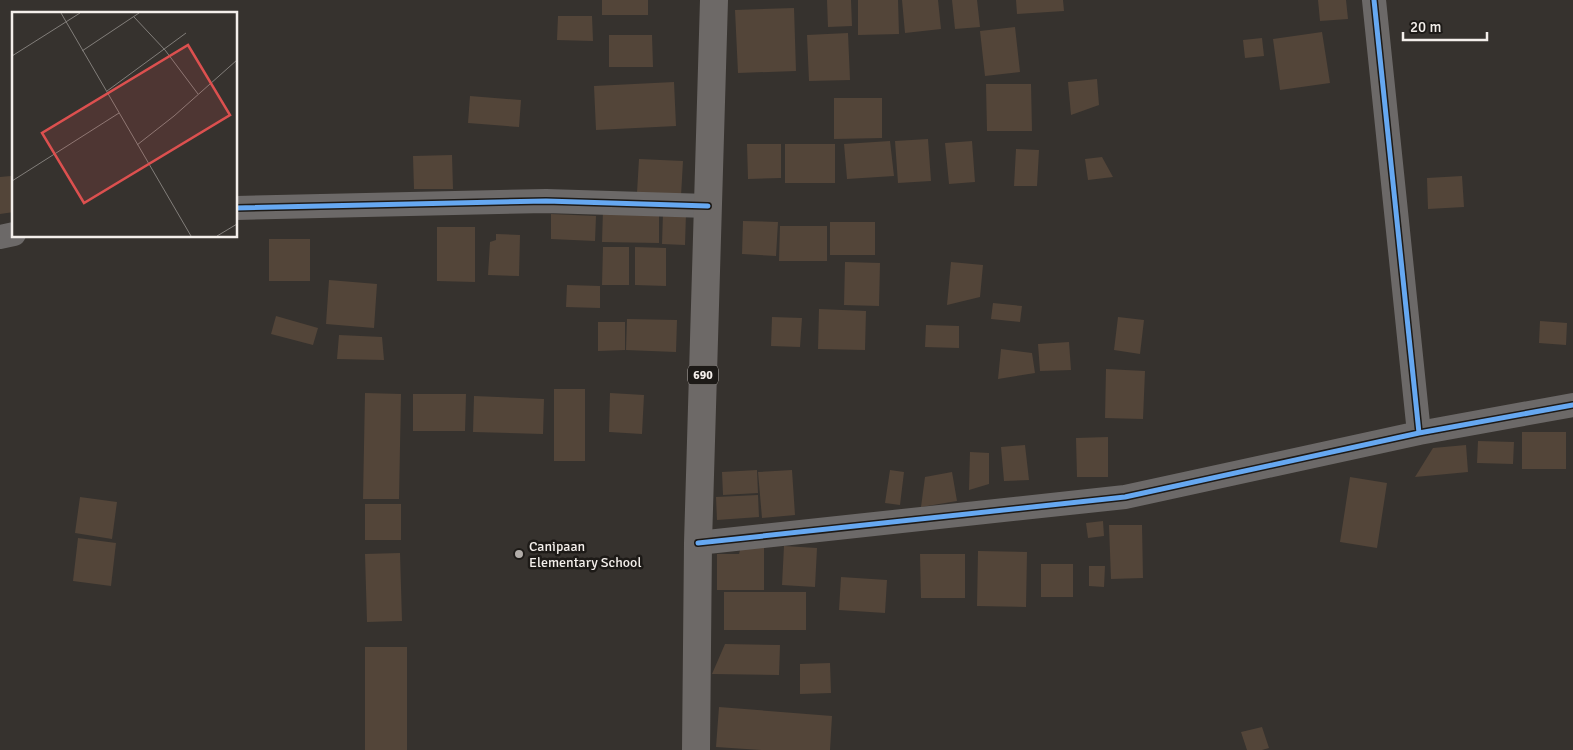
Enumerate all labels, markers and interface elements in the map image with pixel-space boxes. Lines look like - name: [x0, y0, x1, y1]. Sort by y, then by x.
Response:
- scale bar: [1403, 10, 1487, 42]
- inset map: [12, 12, 238, 238]
- text: 20 m: [1410, 18, 1441, 36]
- road number: 690: [688, 366, 718, 384]
- place label: Canipaan Elementary School: [529, 538, 642, 571]
- marker: Canipaan Elementary School: [513, 548, 525, 560]

